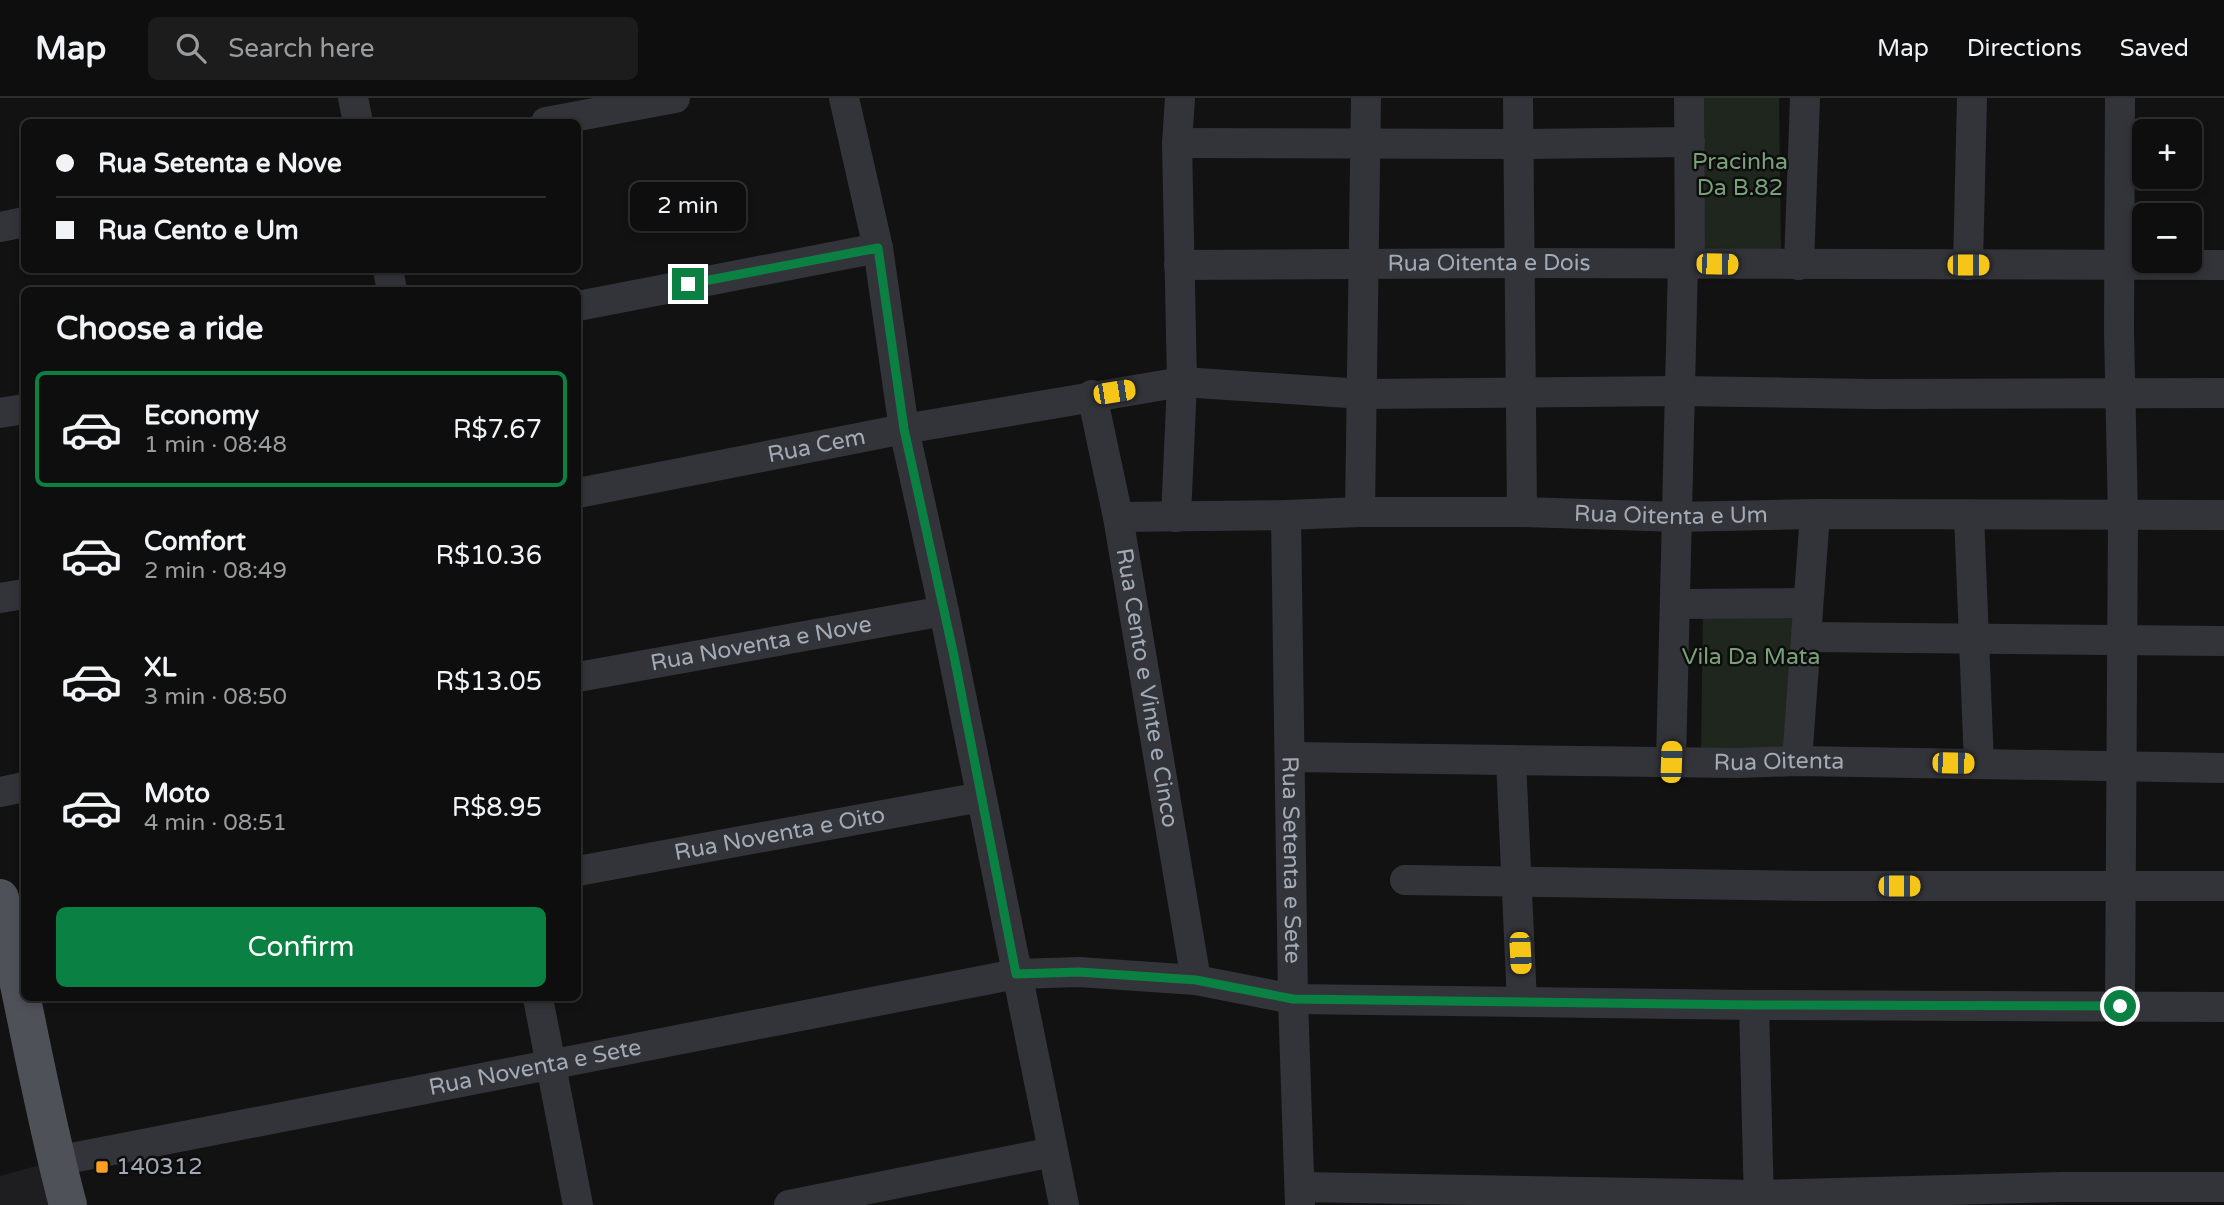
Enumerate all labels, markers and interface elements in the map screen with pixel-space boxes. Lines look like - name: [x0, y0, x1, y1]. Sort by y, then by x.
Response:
- search box: [148, 17, 638, 80]
- text: Map: [35, 29, 106, 68]
- icon: search: [172, 29, 210, 67]
- text: Search here: [228, 33, 374, 64]
- text: Map: [1877, 34, 1929, 63]
- text: Directions: [1967, 34, 2082, 63]
- text: Saved: [2120, 34, 2189, 63]
- map controls: [2132, 119, 2202, 273]
- button: +: [2132, 119, 2202, 189]
- text: Rua Setenta e Nove: [98, 148, 342, 179]
- park label: Pracinha Da B.82: [1692, 148, 1788, 202]
- callout: 2 min: [630, 183, 746, 232]
- text: 2 min: [657, 192, 719, 220]
- button: −: [2132, 203, 2202, 273]
- text: Rua Cento e Um: [98, 215, 299, 246]
- street label: Rua Oitenta e Dois: [1387, 249, 1591, 278]
- car: [1696, 253, 1739, 275]
- car: [1948, 255, 1990, 276]
- route end: [672, 268, 704, 300]
- text: Choose a ride: [56, 310, 263, 348]
- car: [1092, 378, 1137, 406]
- icon: car: [60, 398, 123, 461]
- text: Economy: [144, 400, 259, 431]
- text: R$7.67: [453, 414, 542, 445]
- street label: Rua Cem: [765, 423, 868, 469]
- text: 1 min · 08:48: [144, 431, 287, 459]
- street label: Rua Oitenta e Um: [1574, 500, 1768, 531]
- icon: car: [60, 524, 123, 587]
- text: Comfort: [144, 526, 246, 557]
- text: R$10.36: [435, 540, 542, 571]
- street label: Rua Cento e Vinte e Cinco: [1109, 546, 1184, 830]
- text: 2 min · 08:49: [144, 557, 287, 585]
- street label: Rua Noventa e Nove: [648, 610, 874, 678]
- park label: Vila Da Mata: [1682, 643, 1820, 671]
- icon: car: [60, 650, 123, 713]
- text: XL: [144, 652, 176, 683]
- text: R$13.05: [435, 666, 542, 697]
- text: 3 min · 08:50: [144, 683, 287, 711]
- car: [1660, 741, 1683, 783]
- street label: Rua Oitenta: [1713, 747, 1844, 777]
- car: [1932, 752, 1975, 774]
- street label: Rua Setenta e Sete: [1275, 756, 1306, 964]
- icon: car: [60, 776, 123, 839]
- text: Moto: [144, 778, 210, 809]
- text: R$8.95: [452, 792, 542, 823]
- street label: Rua Noventa e Oito: [672, 801, 887, 867]
- text: 4 min · 08:51: [144, 809, 287, 837]
- car: [1879, 876, 1921, 897]
- button: Confirm: [56, 907, 546, 987]
- car: [1509, 931, 1532, 975]
- route start: [2104, 990, 2136, 1022]
- street label: Rua Noventa e Sete: [426, 1033, 644, 1102]
- place label: 140312: [116, 1153, 203, 1181]
- marker: 140312: [94, 1159, 110, 1175]

